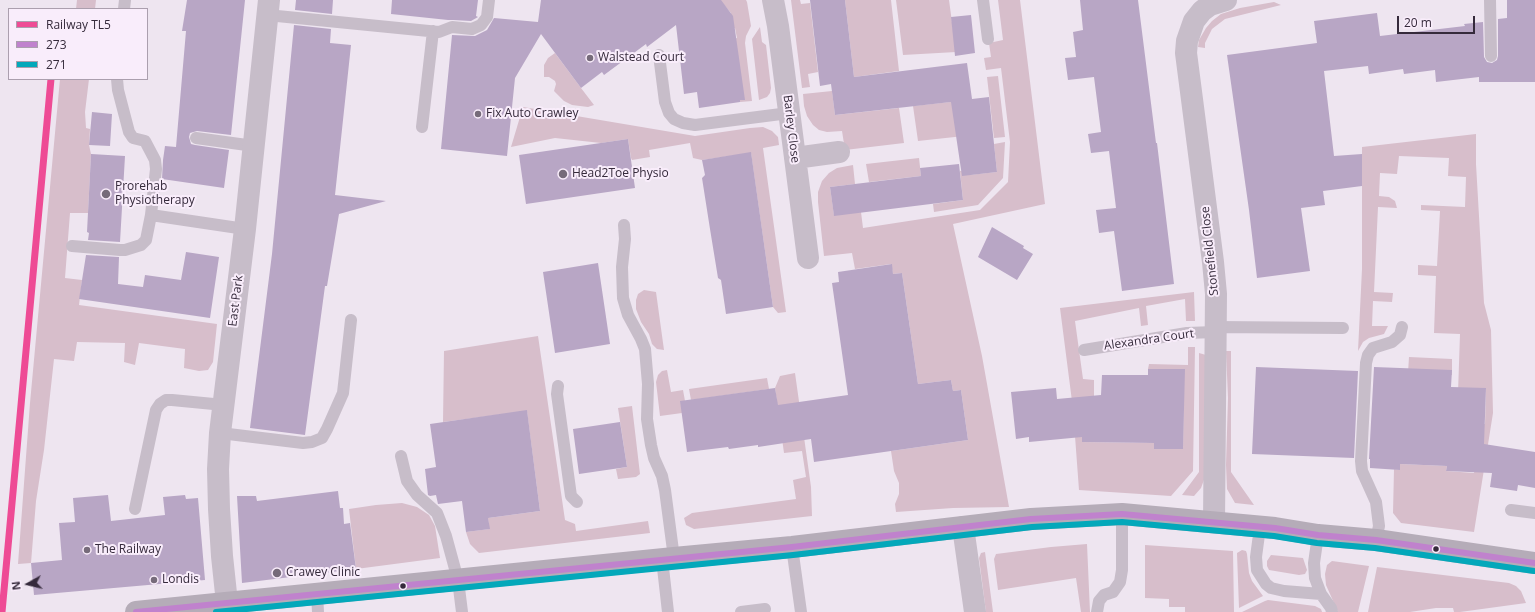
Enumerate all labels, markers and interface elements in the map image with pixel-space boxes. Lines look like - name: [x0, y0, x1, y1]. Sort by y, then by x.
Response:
- legend: [8, 8, 148, 80]
- scale bar: [1399, 8, 1477, 34]
- text: 20 m: [1404, 14, 1432, 31]
- text: Railway TL5: [46, 16, 111, 33]
- text: 273: [46, 36, 67, 53]
- place label: Walstead Court: [598, 51, 684, 65]
- marker: Walstead Court: [585, 53, 595, 63]
- text: 271: [46, 56, 67, 73]
- street label: Barley Close: [780, 94, 802, 164]
- place label: Fix Auto Crawley: [486, 107, 578, 121]
- marker: Fix Auto Crawley: [473, 109, 483, 119]
- place label: Head2Toe Physio: [572, 167, 669, 181]
- marker: Head2Toe Physio: [557, 168, 569, 180]
- place label: Prorehab Physiotherapy: [115, 180, 195, 208]
- marker: Prorehab Physiotherapy: [100, 188, 112, 200]
- street label: Stonefield Close: [1198, 206, 1222, 296]
- street label: East Park: [226, 275, 246, 327]
- street label: Alexandra Court: [1103, 327, 1195, 353]
- place label: The Railway: [95, 543, 161, 557]
- unlabelled marker: [1431, 544, 1441, 554]
- marker: The Railway: [82, 545, 92, 555]
- north arrow: [8, 564, 48, 604]
- place label: Crawey Clinic: [286, 566, 360, 580]
- marker: Crawey Clinic: [271, 567, 283, 579]
- place label: Londis: [162, 573, 199, 587]
- marker: Londis: [149, 575, 159, 585]
- text: N: [8, 580, 24, 591]
- unlabelled marker: [398, 581, 408, 591]

